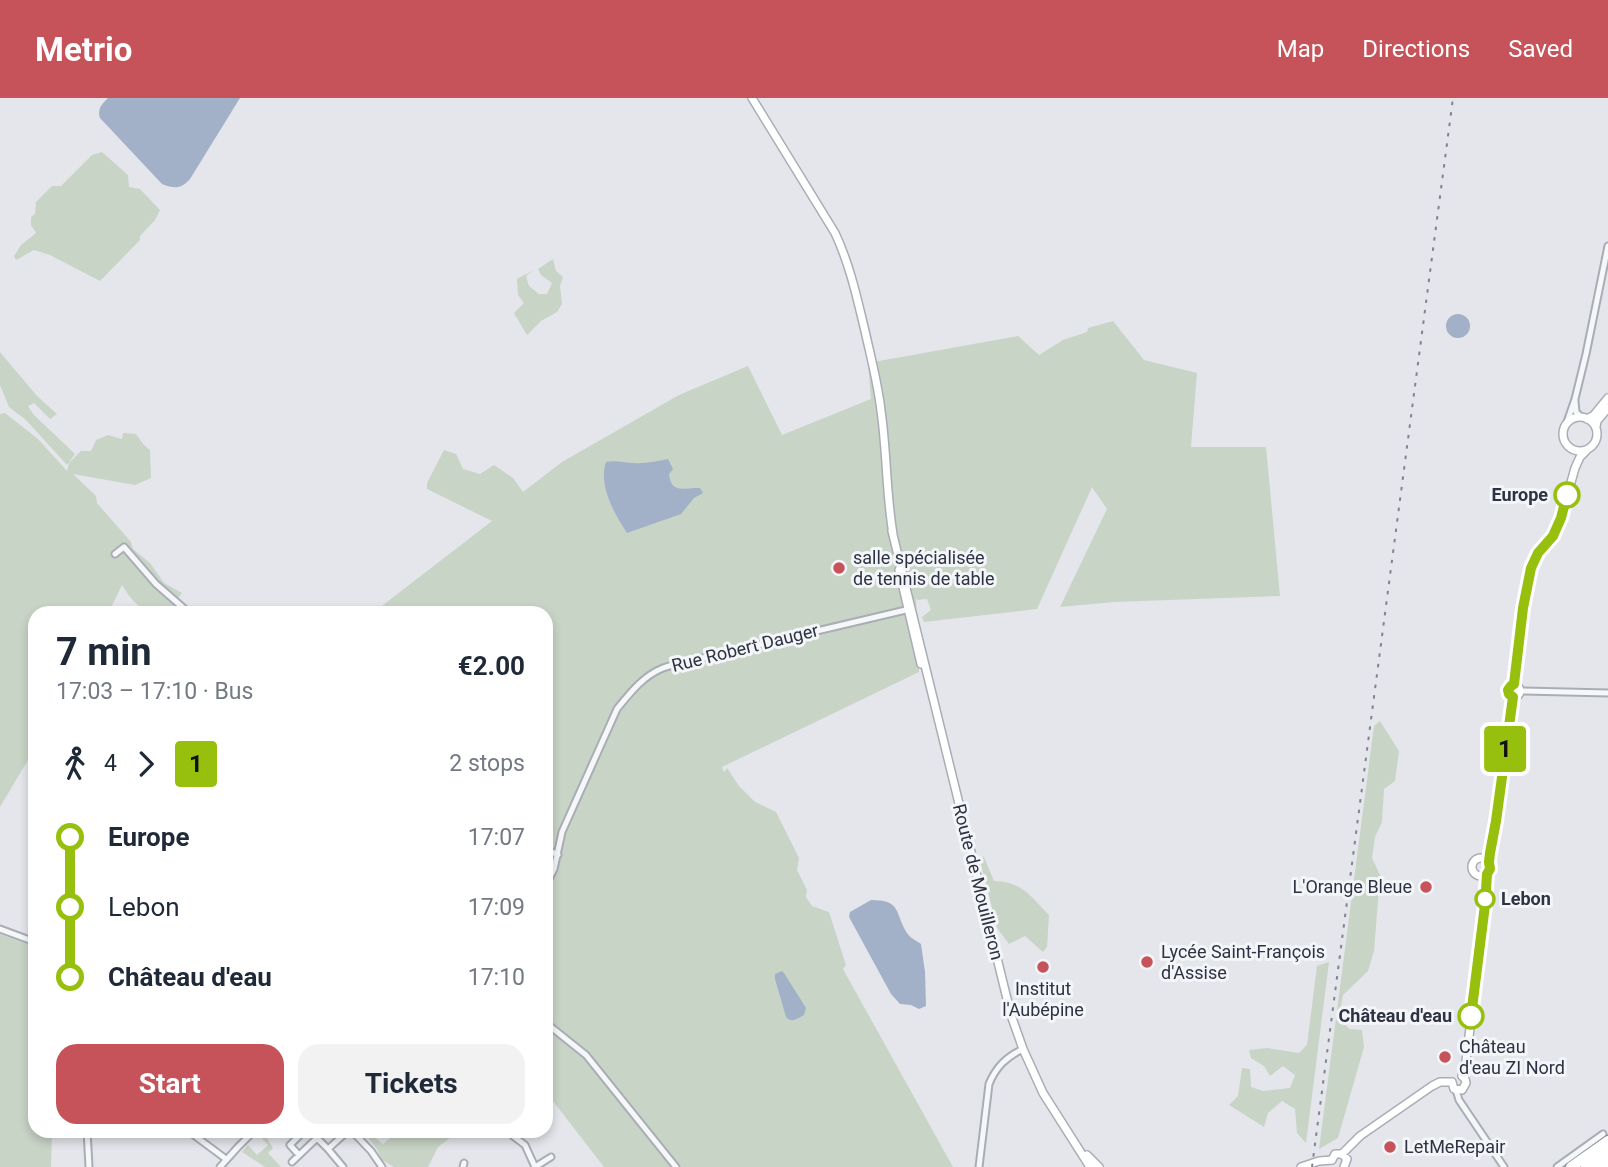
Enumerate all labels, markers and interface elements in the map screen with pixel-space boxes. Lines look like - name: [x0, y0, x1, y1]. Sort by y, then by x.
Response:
- text: Metrio: [35, 30, 132, 69]
- text: Map: [1277, 35, 1324, 63]
- text: Directions: [1362, 35, 1470, 63]
- text: Saved: [1508, 35, 1573, 63]
- marker: Europe: [1554, 482, 1580, 508]
- place label: Europe: [1492, 484, 1548, 505]
- place label: salle spécialisée de tennis de table: [853, 547, 994, 589]
- marker: salle spécialisée de tennis de table: [831, 560, 847, 576]
- street label: Rue Robert Dauger: [669, 619, 820, 676]
- text: 7 min: [56, 630, 152, 674]
- text: €2.00: [458, 651, 525, 681]
- text: 17:03 – 17:10 · Bus: [56, 678, 253, 705]
- line badge: 1: [1482, 726, 1528, 772]
- text: 1: [1498, 735, 1512, 763]
- icon: walk: [56, 745, 94, 783]
- icon: forward: [127, 745, 165, 783]
- text: 4: [104, 750, 117, 777]
- text: 1: [189, 750, 203, 778]
- text: 2 stops: [449, 750, 525, 777]
- street label: Route de Mouilleron: [949, 802, 1008, 962]
- text: Europe: [108, 822, 189, 852]
- text: 17:07: [468, 824, 525, 851]
- place label: L'Orange Bleue: [1293, 876, 1412, 897]
- marker: L'Orange Bleue: [1418, 879, 1434, 895]
- place label: Lebon: [1501, 888, 1551, 909]
- marker: Lebon: [1475, 889, 1495, 909]
- text: Lebon: [108, 892, 180, 922]
- text: 17:09: [468, 894, 525, 921]
- place label: Lycée Saint-François d'Assise: [1161, 941, 1325, 983]
- marker: Lycée Saint-François d'Assise: [1139, 954, 1155, 970]
- marker: Institut l'Aubépine: [1035, 959, 1051, 975]
- text: Château d'eau: [108, 962, 272, 992]
- text: 17:10: [468, 964, 525, 991]
- place label: Institut l'Aubépine: [1002, 978, 1084, 1020]
- marker: Château d'eau: [1458, 1003, 1484, 1029]
- place label: Château d'eau: [1339, 1005, 1452, 1026]
- place label: Château d'eau ZI Nord: [1459, 1036, 1565, 1078]
- button: Start: [56, 1044, 284, 1124]
- button: Tickets: [298, 1044, 525, 1124]
- marker: Château d'eau ZI Nord: [1437, 1049, 1453, 1065]
- place label: LetMeRepair: [1404, 1136, 1505, 1157]
- marker: LetMeRepair: [1382, 1139, 1398, 1155]

